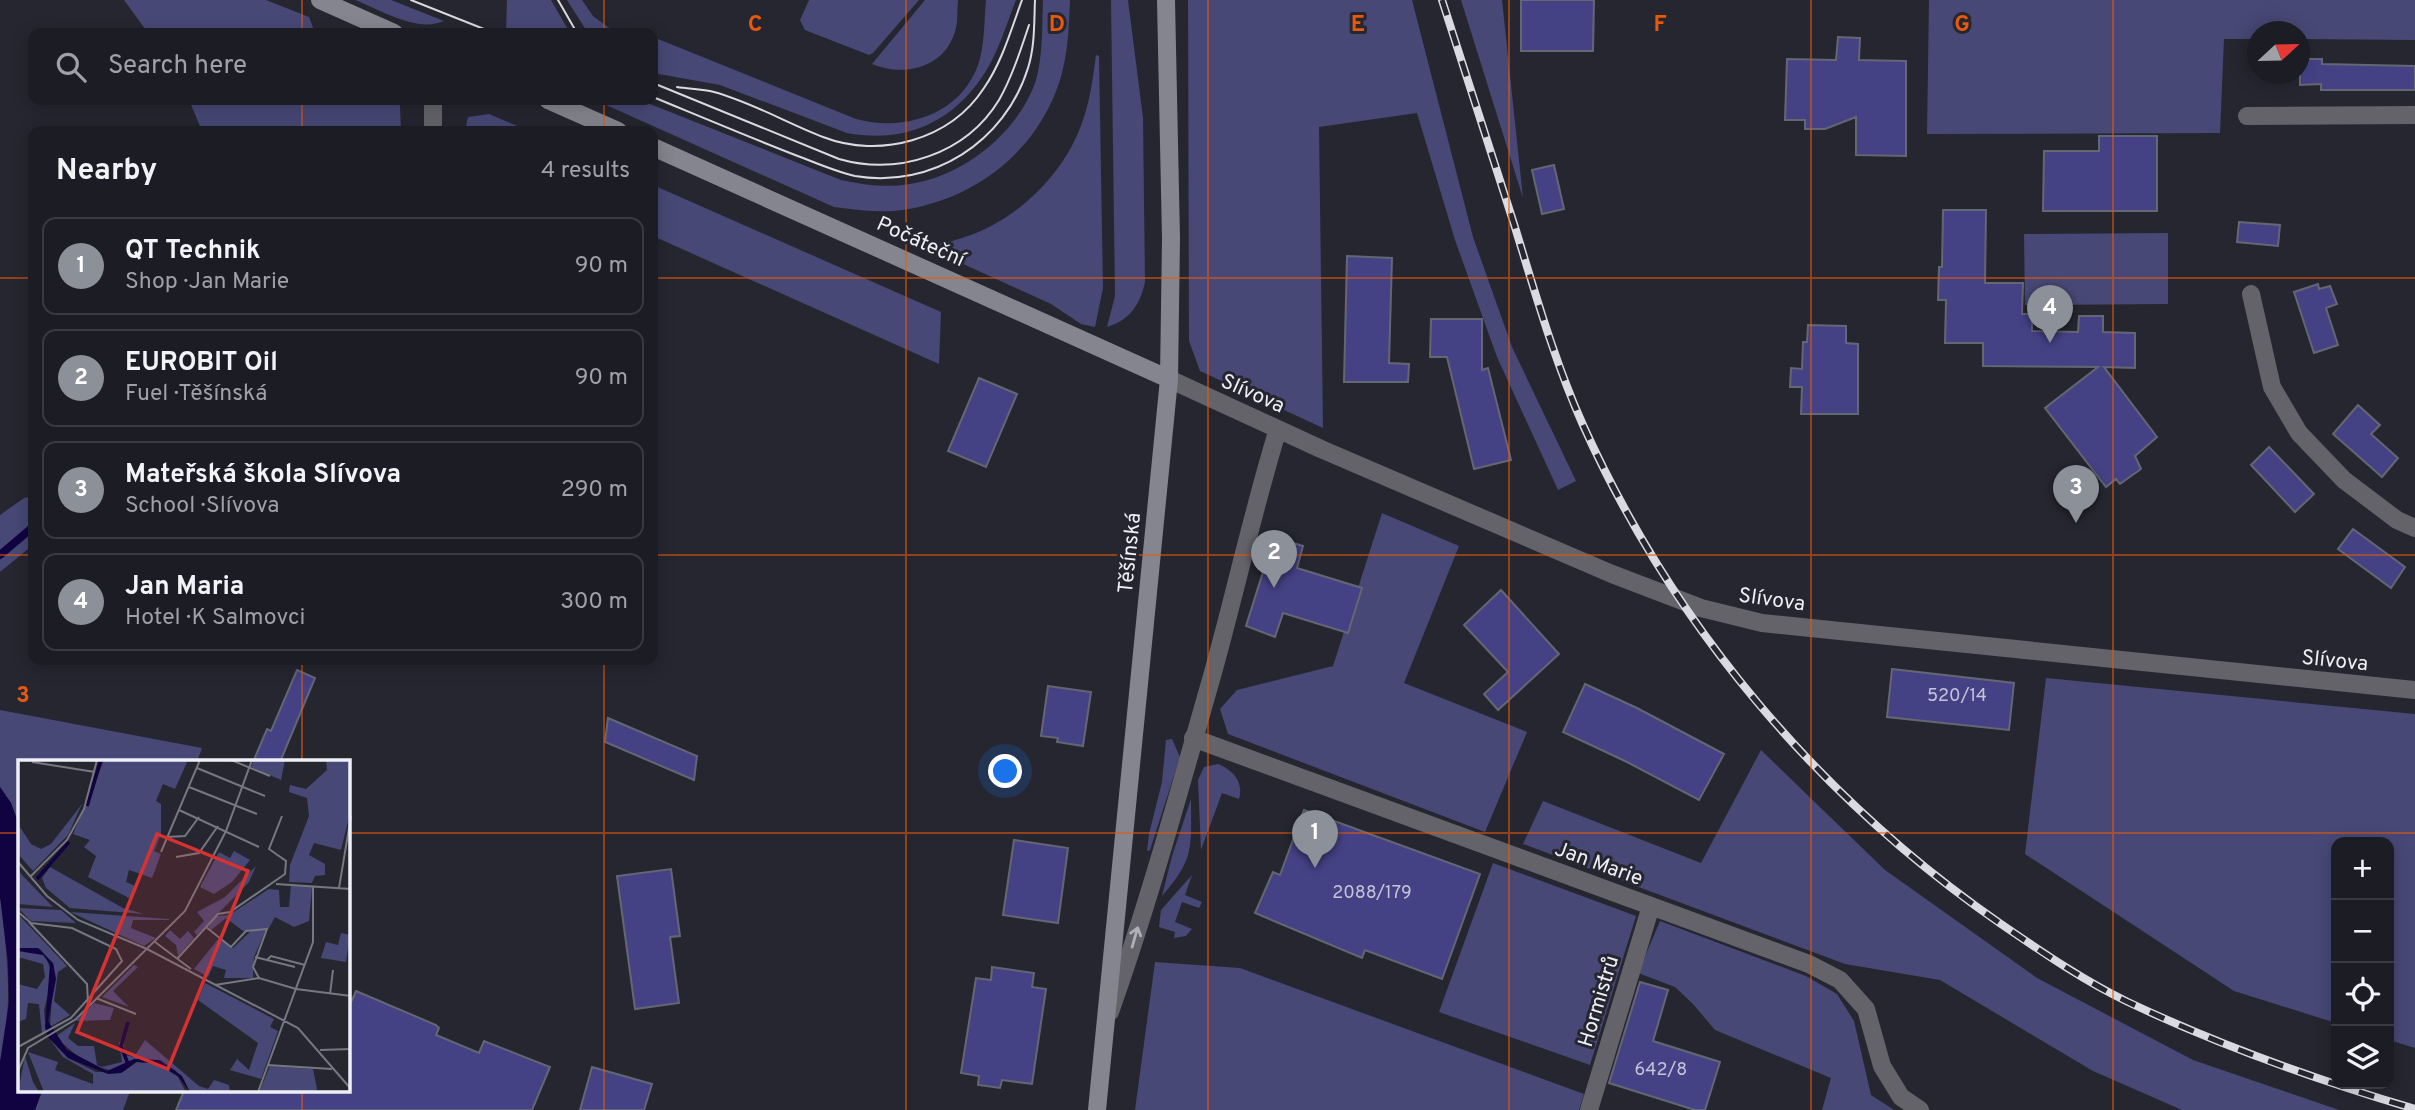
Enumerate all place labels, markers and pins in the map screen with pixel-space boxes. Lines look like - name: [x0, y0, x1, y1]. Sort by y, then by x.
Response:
- pin: 4: [2027, 285, 2073, 343]
- pin: 3: [2053, 465, 2099, 523]
- pin: 2: [1251, 530, 1297, 588]
- pin: 1: [1292, 810, 1338, 868]

